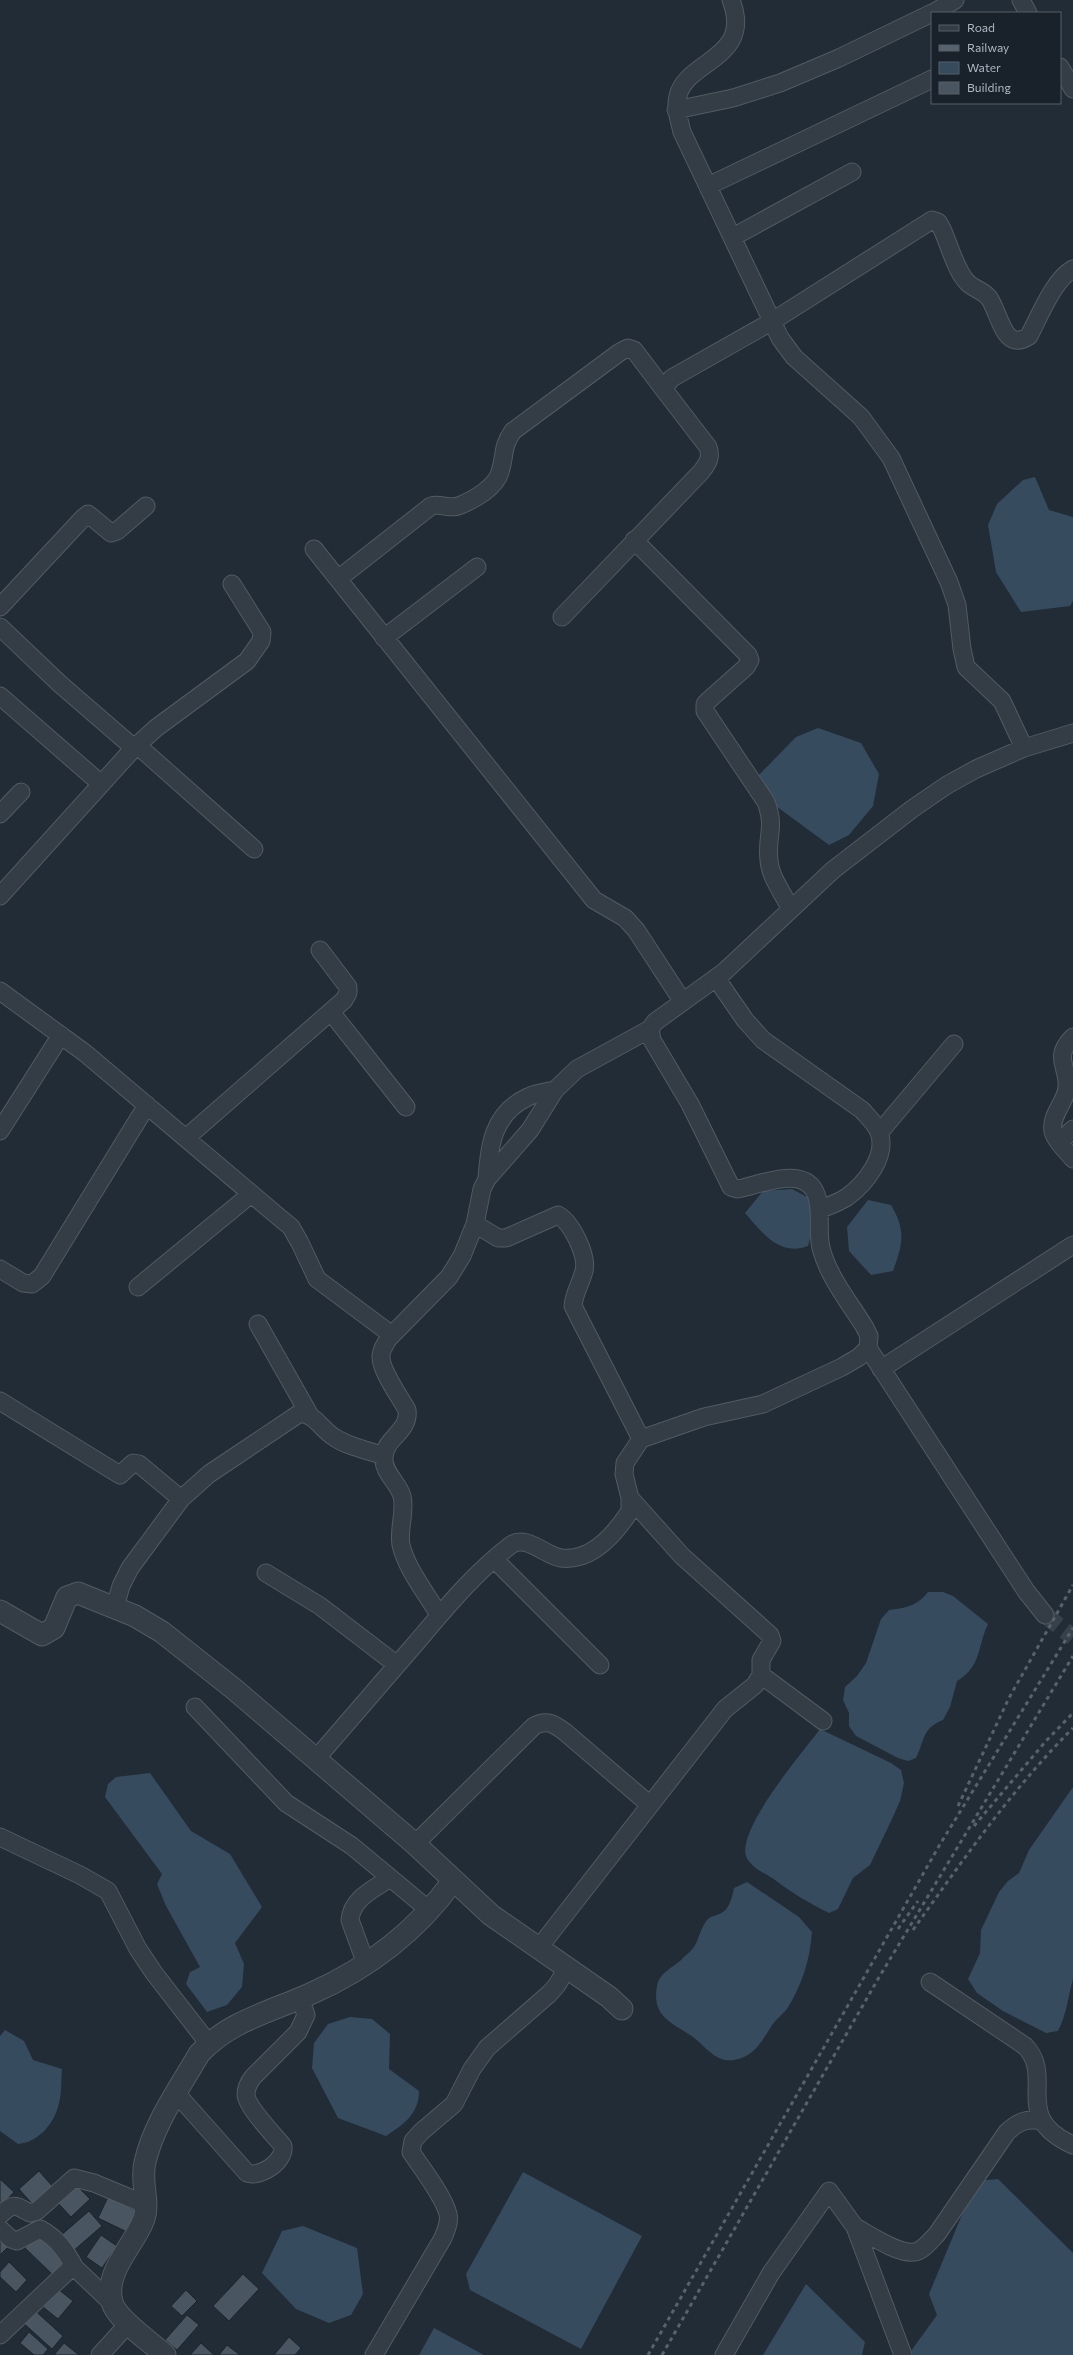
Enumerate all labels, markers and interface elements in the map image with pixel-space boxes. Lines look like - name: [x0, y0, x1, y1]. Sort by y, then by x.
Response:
- legend: [931, 12, 1061, 104]
- text: Road: [967, 20, 995, 34]
- text: Railway: [967, 40, 1009, 54]
- text: Water: [967, 60, 1001, 74]
- text: Building: [967, 80, 1011, 94]

